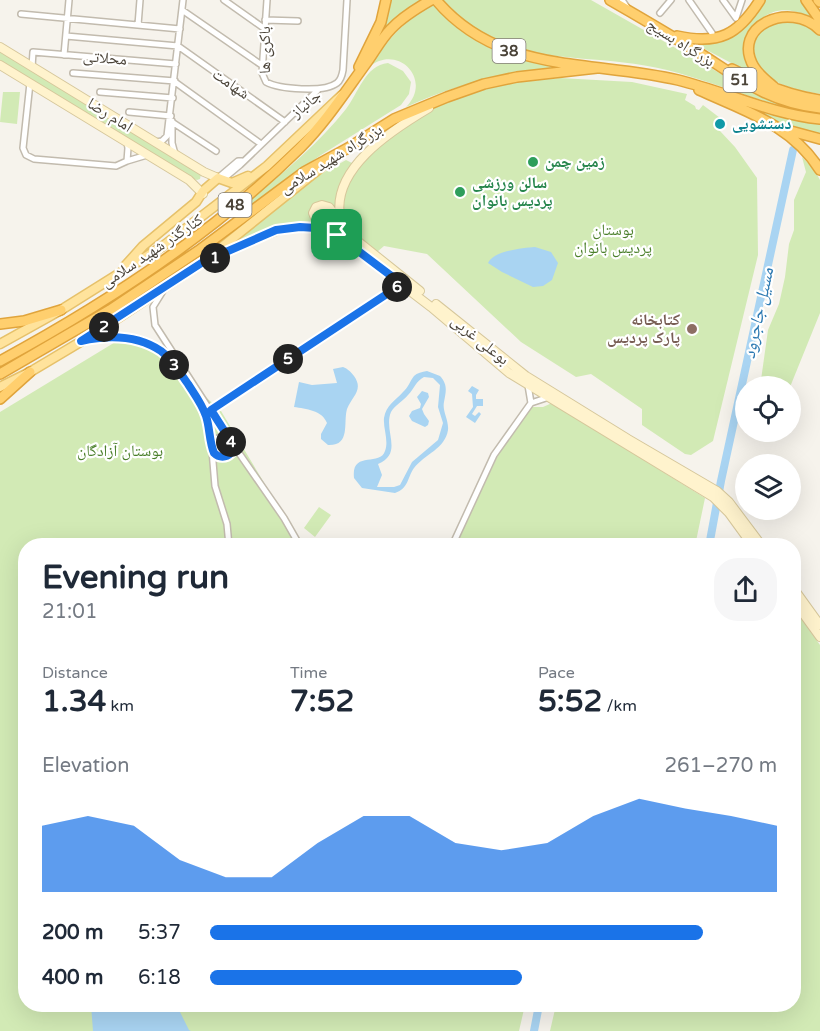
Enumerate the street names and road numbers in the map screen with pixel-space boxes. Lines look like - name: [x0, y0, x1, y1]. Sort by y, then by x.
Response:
- street label: بزرگراه بسیج: [643, 14, 719, 72]
- street label: باکری ها: [255, 26, 275, 74]
- road number: 38: [492, 39, 526, 63]
- street label: محلاتی: [82, 46, 128, 70]
- street label: شهامت: [208, 64, 254, 104]
- road number: 51: [724, 68, 756, 92]
- street label: جانباز: [286, 86, 325, 123]
- street label: امام رضا: [84, 93, 136, 137]
- street label: بزرگراه شهید سلامی: [276, 119, 386, 199]
- road number: 48: [218, 193, 252, 217]
- street label: کنارگذر شهید سلامی: [97, 209, 207, 293]
- street label: بوعلی غربی: [447, 311, 513, 369]

